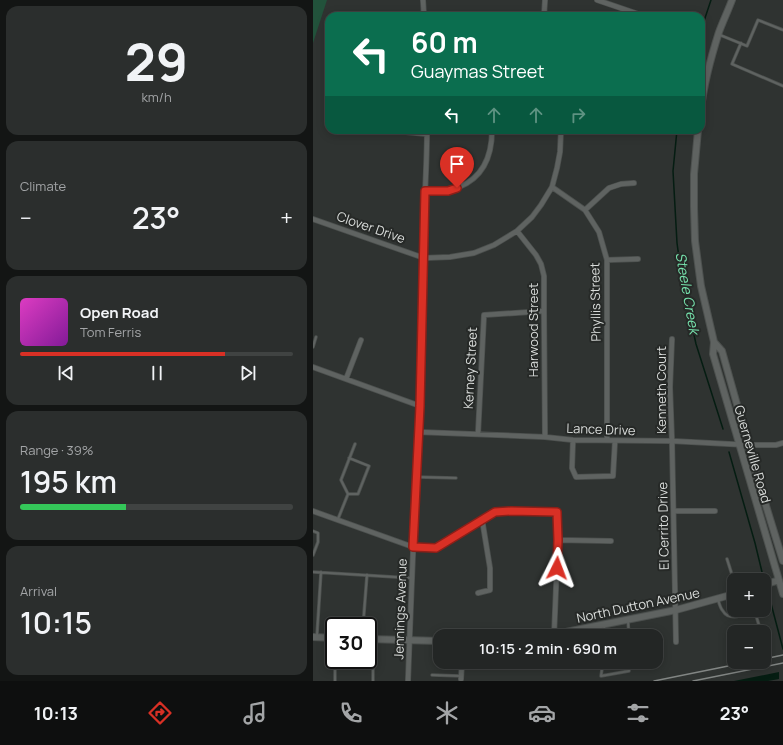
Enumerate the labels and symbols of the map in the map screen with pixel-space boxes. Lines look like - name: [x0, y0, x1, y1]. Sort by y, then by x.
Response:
- pin: [440, 147, 474, 188]
- street label: Clover Drive: [334, 207, 408, 247]
- water label: Steele Creek: [671, 251, 705, 337]
- street label: Phyllis Street: [585, 262, 605, 342]
- street label: Harwood Street: [524, 283, 542, 377]
- street label: Kerney Street: [459, 326, 481, 410]
- street label: Kenneth Court: [652, 346, 670, 434]
- street label: Guerneville Road: [730, 403, 776, 505]
- street label: Lance Drive: [566, 419, 636, 439]
- street label: El Cerrito Drive: [653, 481, 673, 570]
- position arrow: [536, 547, 578, 589]
- street label: Jennings Avenue: [389, 558, 411, 660]
- street label: North Dutton Avenue: [575, 583, 702, 627]
- speed limit sign: 30: [325, 617, 377, 669]

